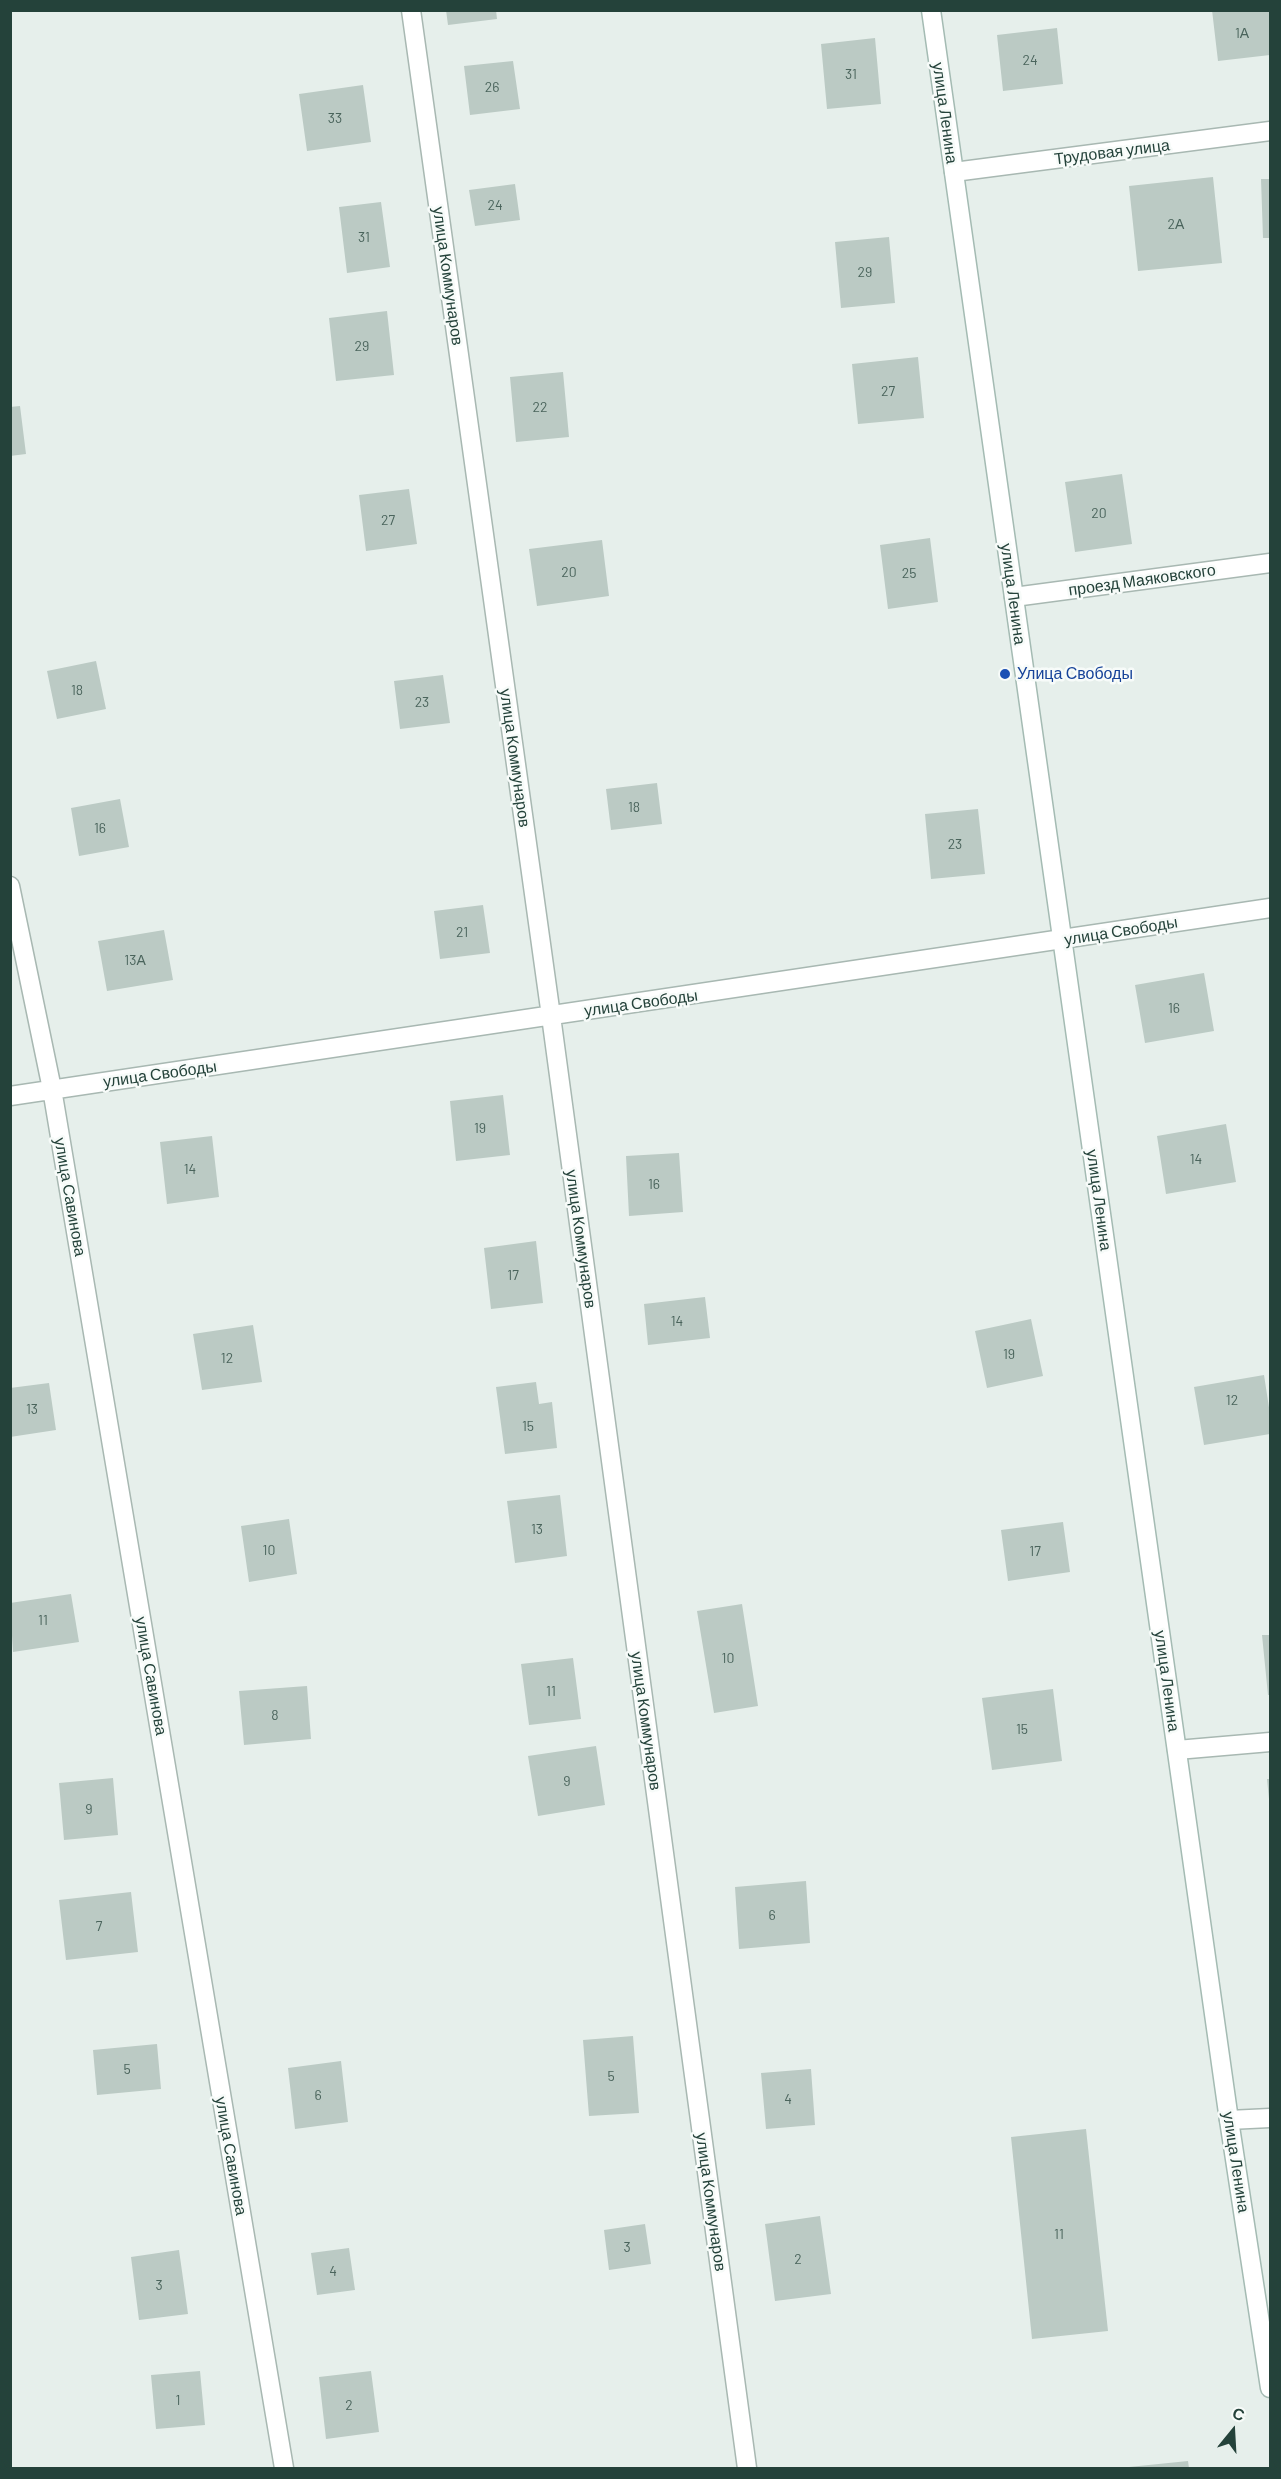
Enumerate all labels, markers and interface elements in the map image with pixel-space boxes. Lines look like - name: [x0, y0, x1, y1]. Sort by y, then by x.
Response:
- house number: 1А: [1235, 25, 1249, 41]
- house number: 24: [1022, 52, 1038, 68]
- street label: улица Ленина: [928, 61, 962, 165]
- house number: 31: [845, 66, 857, 82]
- house number: 26: [485, 79, 499, 95]
- house number: 33: [328, 110, 342, 126]
- street label: Трудовая улица: [1053, 135, 1171, 169]
- house number: 24: [487, 197, 503, 213]
- street label: улица Коммунаров: [429, 206, 467, 346]
- house number: 2А: [1168, 216, 1184, 232]
- house number: 31: [358, 229, 370, 245]
- house number: 29: [858, 264, 872, 280]
- house number: 29: [355, 338, 369, 354]
- house number: 27: [881, 383, 895, 399]
- house number: 22: [532, 399, 548, 415]
- house number: 20: [1091, 505, 1107, 521]
- house number: 27: [381, 512, 395, 528]
- street label: улица Ленина: [996, 542, 1030, 646]
- street label: проезд Маяковского: [1067, 560, 1217, 600]
- house number: 20: [561, 564, 577, 580]
- house number: 25: [902, 565, 916, 581]
- place label: Улица Свободы: [1017, 664, 1133, 684]
- marker: Улица Свободы: [998, 667, 1012, 681]
- house number: 18: [71, 682, 83, 698]
- street label: улица Коммунаров: [496, 688, 534, 828]
- house number: 23: [415, 694, 429, 710]
- house number: 18: [628, 799, 640, 815]
- house number: 16: [94, 820, 106, 836]
- house number: 23: [948, 836, 962, 852]
- street label: улица Свободы: [1063, 913, 1179, 949]
- house number: 21: [456, 924, 468, 940]
- house number: 13А: [124, 952, 146, 968]
- street label: улица Свободы: [583, 986, 699, 1020]
- house number: 16: [1168, 1000, 1180, 1016]
- street label: улица Свободы: [102, 1057, 218, 1091]
- house number: 19: [474, 1120, 486, 1136]
- street label: улица Савинова: [50, 1136, 90, 1258]
- street label: улица Ленина: [1082, 1148, 1116, 1252]
- house number: 14: [1190, 1151, 1202, 1167]
- house number: 14: [184, 1161, 196, 1177]
- street label: улица Коммунаров: [562, 1169, 600, 1309]
- house number: 16: [648, 1176, 660, 1192]
- house number: 17: [507, 1267, 519, 1283]
- house number: 14: [671, 1313, 683, 1329]
- house number: 19: [1003, 1346, 1015, 1362]
- house number: 12: [221, 1350, 233, 1366]
- house number: 12: [1226, 1392, 1238, 1408]
- house number: 13: [26, 1401, 38, 1417]
- house number: 15: [522, 1418, 534, 1434]
- house number: 13: [531, 1521, 543, 1537]
- house number: 10: [263, 1542, 275, 1558]
- house number: 17: [1029, 1543, 1041, 1559]
- house number: 11: [38, 1612, 48, 1628]
- street label: улица Савинова: [131, 1615, 171, 1737]
- street label: улица Ленина: [1150, 1629, 1184, 1733]
- house number: 10: [722, 1650, 734, 1666]
- street label: улица Коммунаров: [627, 1651, 665, 1791]
- house number: 11: [546, 1683, 556, 1699]
- house number: 8: [271, 1707, 279, 1723]
- house number: 15: [1016, 1721, 1028, 1737]
- house number: 9: [563, 1773, 571, 1789]
- house number: 9: [85, 1801, 93, 1817]
- house number: 6: [768, 1907, 776, 1923]
- house number: 7: [96, 1918, 102, 1934]
- house number: 5: [123, 2061, 131, 2077]
- house number: 5: [607, 2068, 615, 2084]
- house number: 6: [314, 2087, 322, 2103]
- house number: 4: [784, 2091, 792, 2107]
- street label: улица Савинова: [211, 2095, 251, 2217]
- street label: улица Ленина: [1219, 2110, 1253, 2214]
- street label: улица Коммунаров: [692, 2132, 730, 2272]
- house number: 11: [1054, 2226, 1064, 2242]
- house number: 3: [623, 2239, 631, 2255]
- house number: 2: [794, 2251, 802, 2267]
- house number: 4: [329, 2263, 337, 2279]
- house number: 3: [155, 2277, 163, 2293]
- house number: 1: [176, 2392, 180, 2408]
- house number: 2: [345, 2397, 353, 2413]
- north arrow: [1203, 2401, 1263, 2461]
- text: С: [1230, 2403, 1247, 2424]

